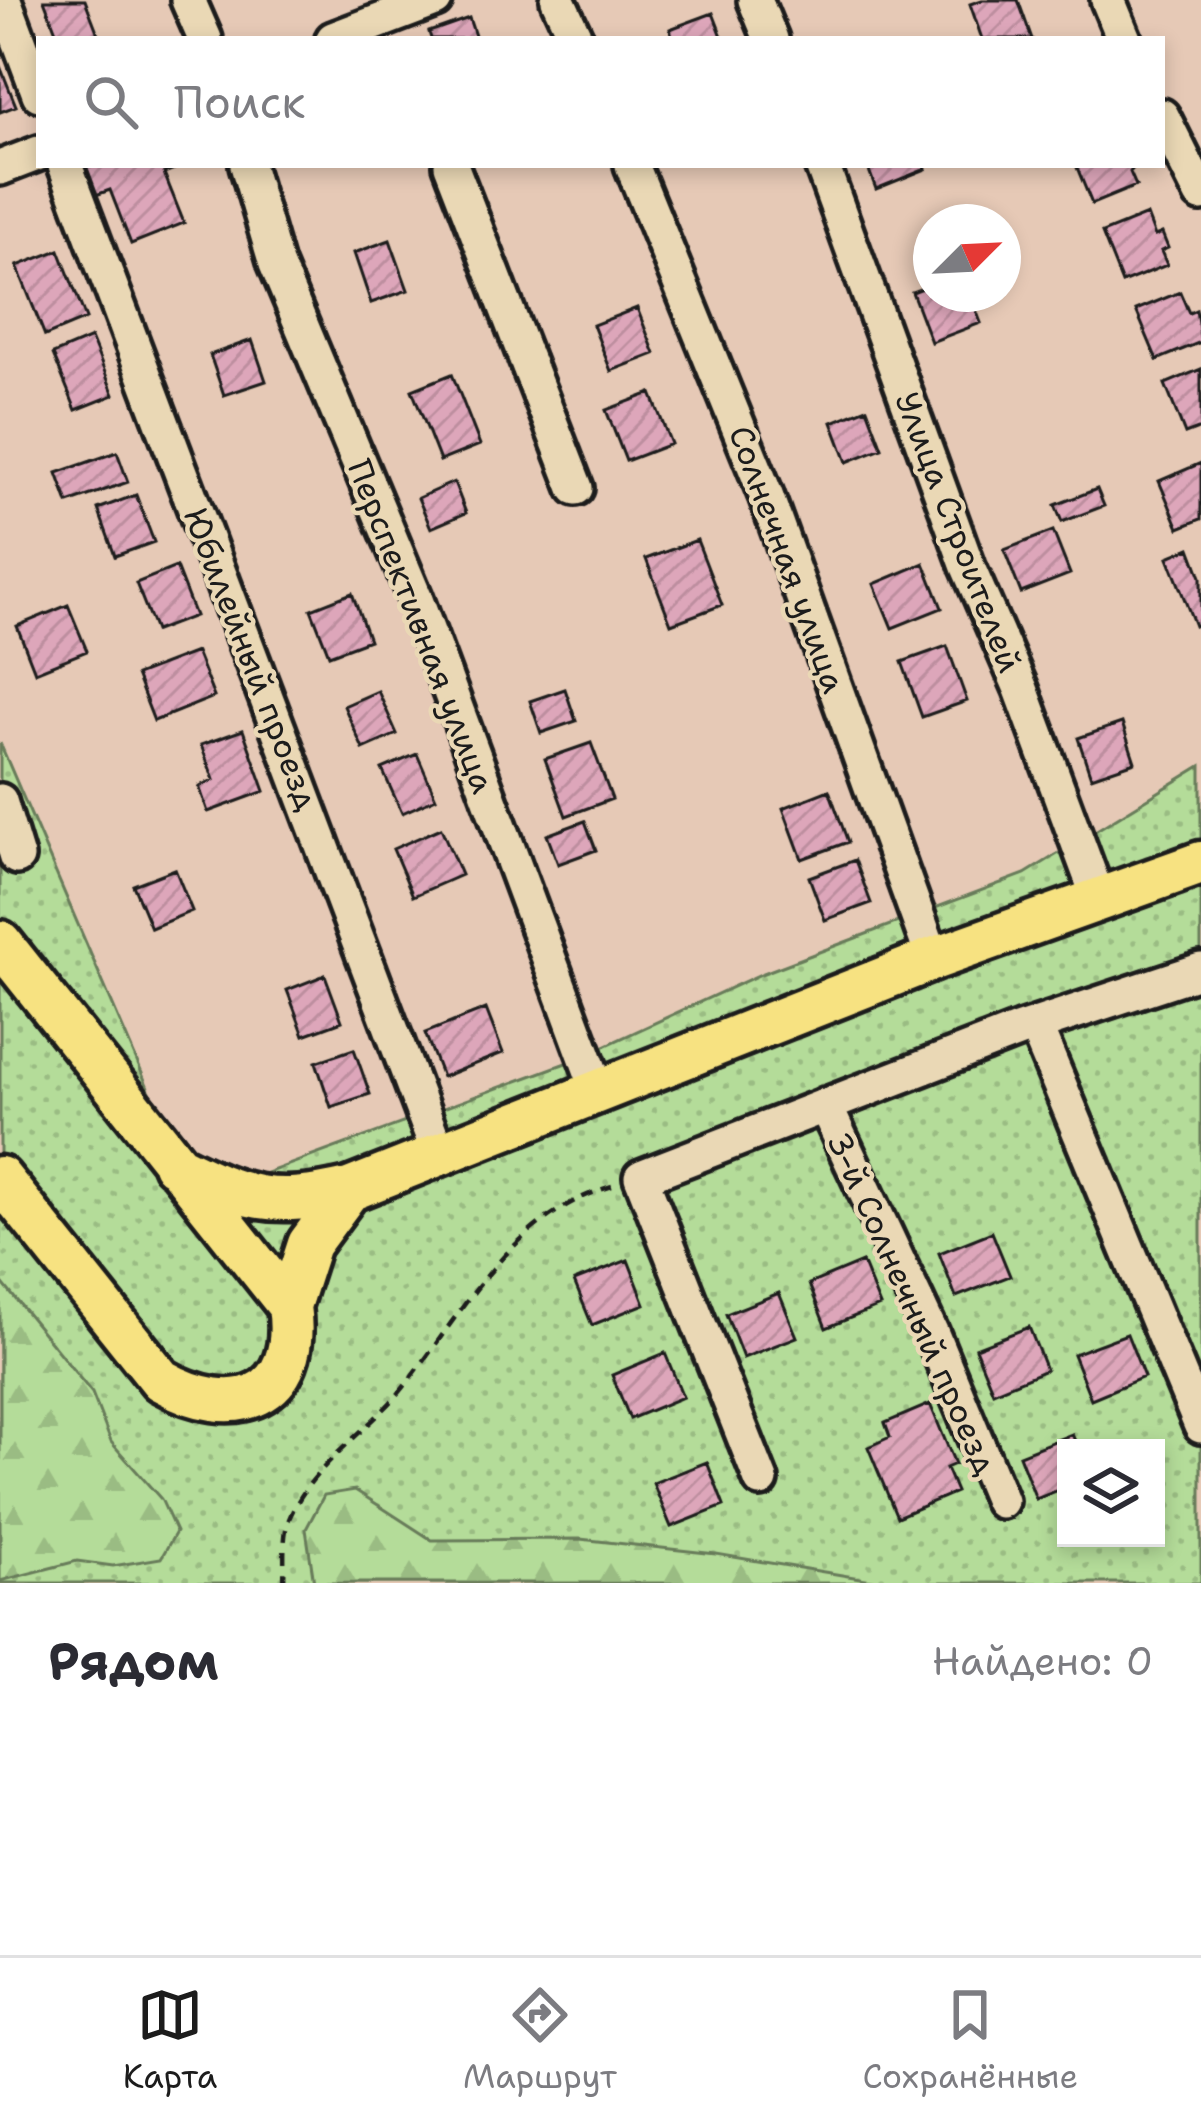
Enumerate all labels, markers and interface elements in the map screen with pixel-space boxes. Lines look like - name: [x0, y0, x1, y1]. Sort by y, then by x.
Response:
- search box: [36, 36, 1165, 168]
- icon: search: [78, 69, 144, 135]
- text: Поиск: [174, 72, 305, 132]
- north arrow: [913, 204, 1021, 312]
- street label: Улица Строителей: [884, 386, 1033, 679]
- street label: Солнечная улица: [718, 419, 857, 699]
- street label: Перспективная улица: [337, 453, 506, 799]
- street label: Юбилейный проезд: [173, 502, 330, 817]
- street label: 3-й Солнечный проезд: [817, 1125, 1009, 1482]
- map controls: [1057, 1439, 1165, 1547]
- button: layers: [1057, 1439, 1165, 1547]
- text: Рядом: [48, 1627, 219, 1695]
- text: Найдено: 0: [932, 1635, 1153, 1687]
- tab: Карта: [123, 1982, 217, 2099]
- tab: Маршрут: [463, 1982, 617, 2099]
- tab: Сохранённые: [863, 1982, 1078, 2099]

